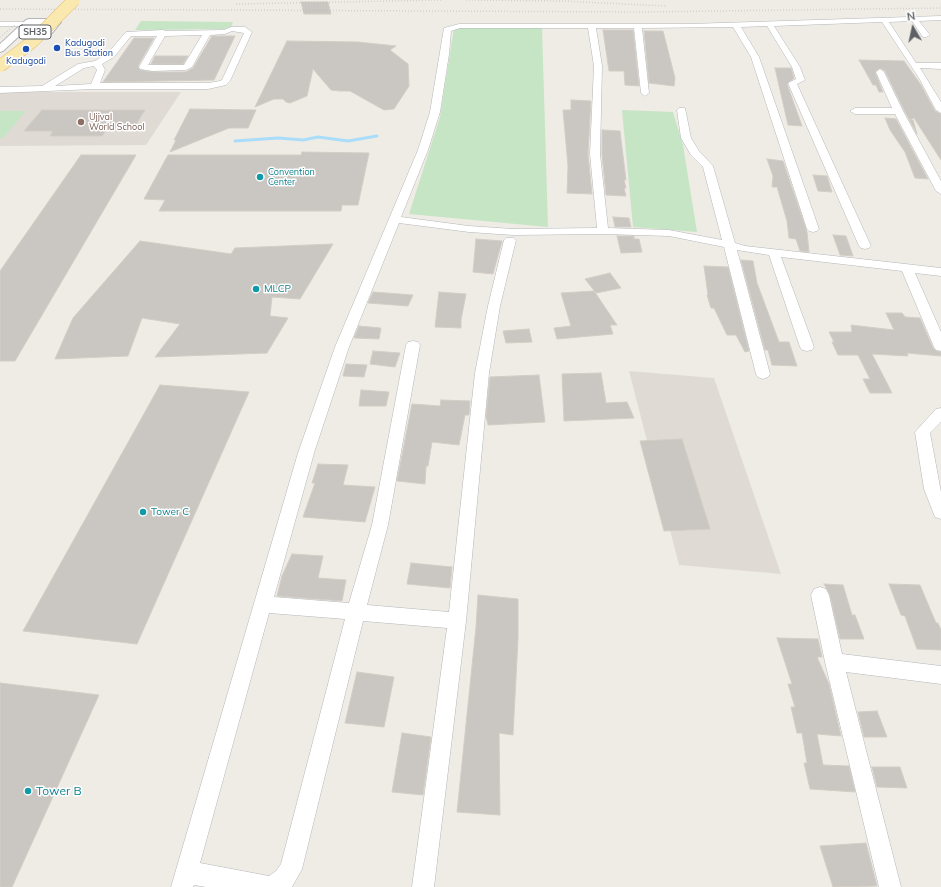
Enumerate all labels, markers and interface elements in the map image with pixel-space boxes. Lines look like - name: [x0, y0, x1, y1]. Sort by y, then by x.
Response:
- north arrow: [893, 8, 933, 48]
- text: N: [906, 9, 916, 24]
- road number: SH35: [19, 25, 51, 39]
- place label: Kadugodi Bus Station: [65, 38, 113, 59]
- marker: Kadugodi Bus Station: [52, 43, 62, 53]
- marker: Kadugodi: [21, 44, 31, 54]
- place label: Kadugodi: [6, 56, 46, 66]
- place label: Ujjval World School: [89, 112, 145, 133]
- marker: Ujjval World School: [76, 117, 86, 127]
- place label: Convention Center: [268, 167, 315, 188]
- marker: Convention Center: [255, 172, 265, 182]
- place label: MLCP: [264, 283, 291, 295]
- marker: MLCP: [251, 284, 261, 294]
- place label: Tower C: [151, 506, 189, 518]
- marker: Tower C: [138, 507, 148, 517]
- place label: Tower B: [36, 784, 82, 798]
- marker: Tower B: [23, 786, 33, 796]

